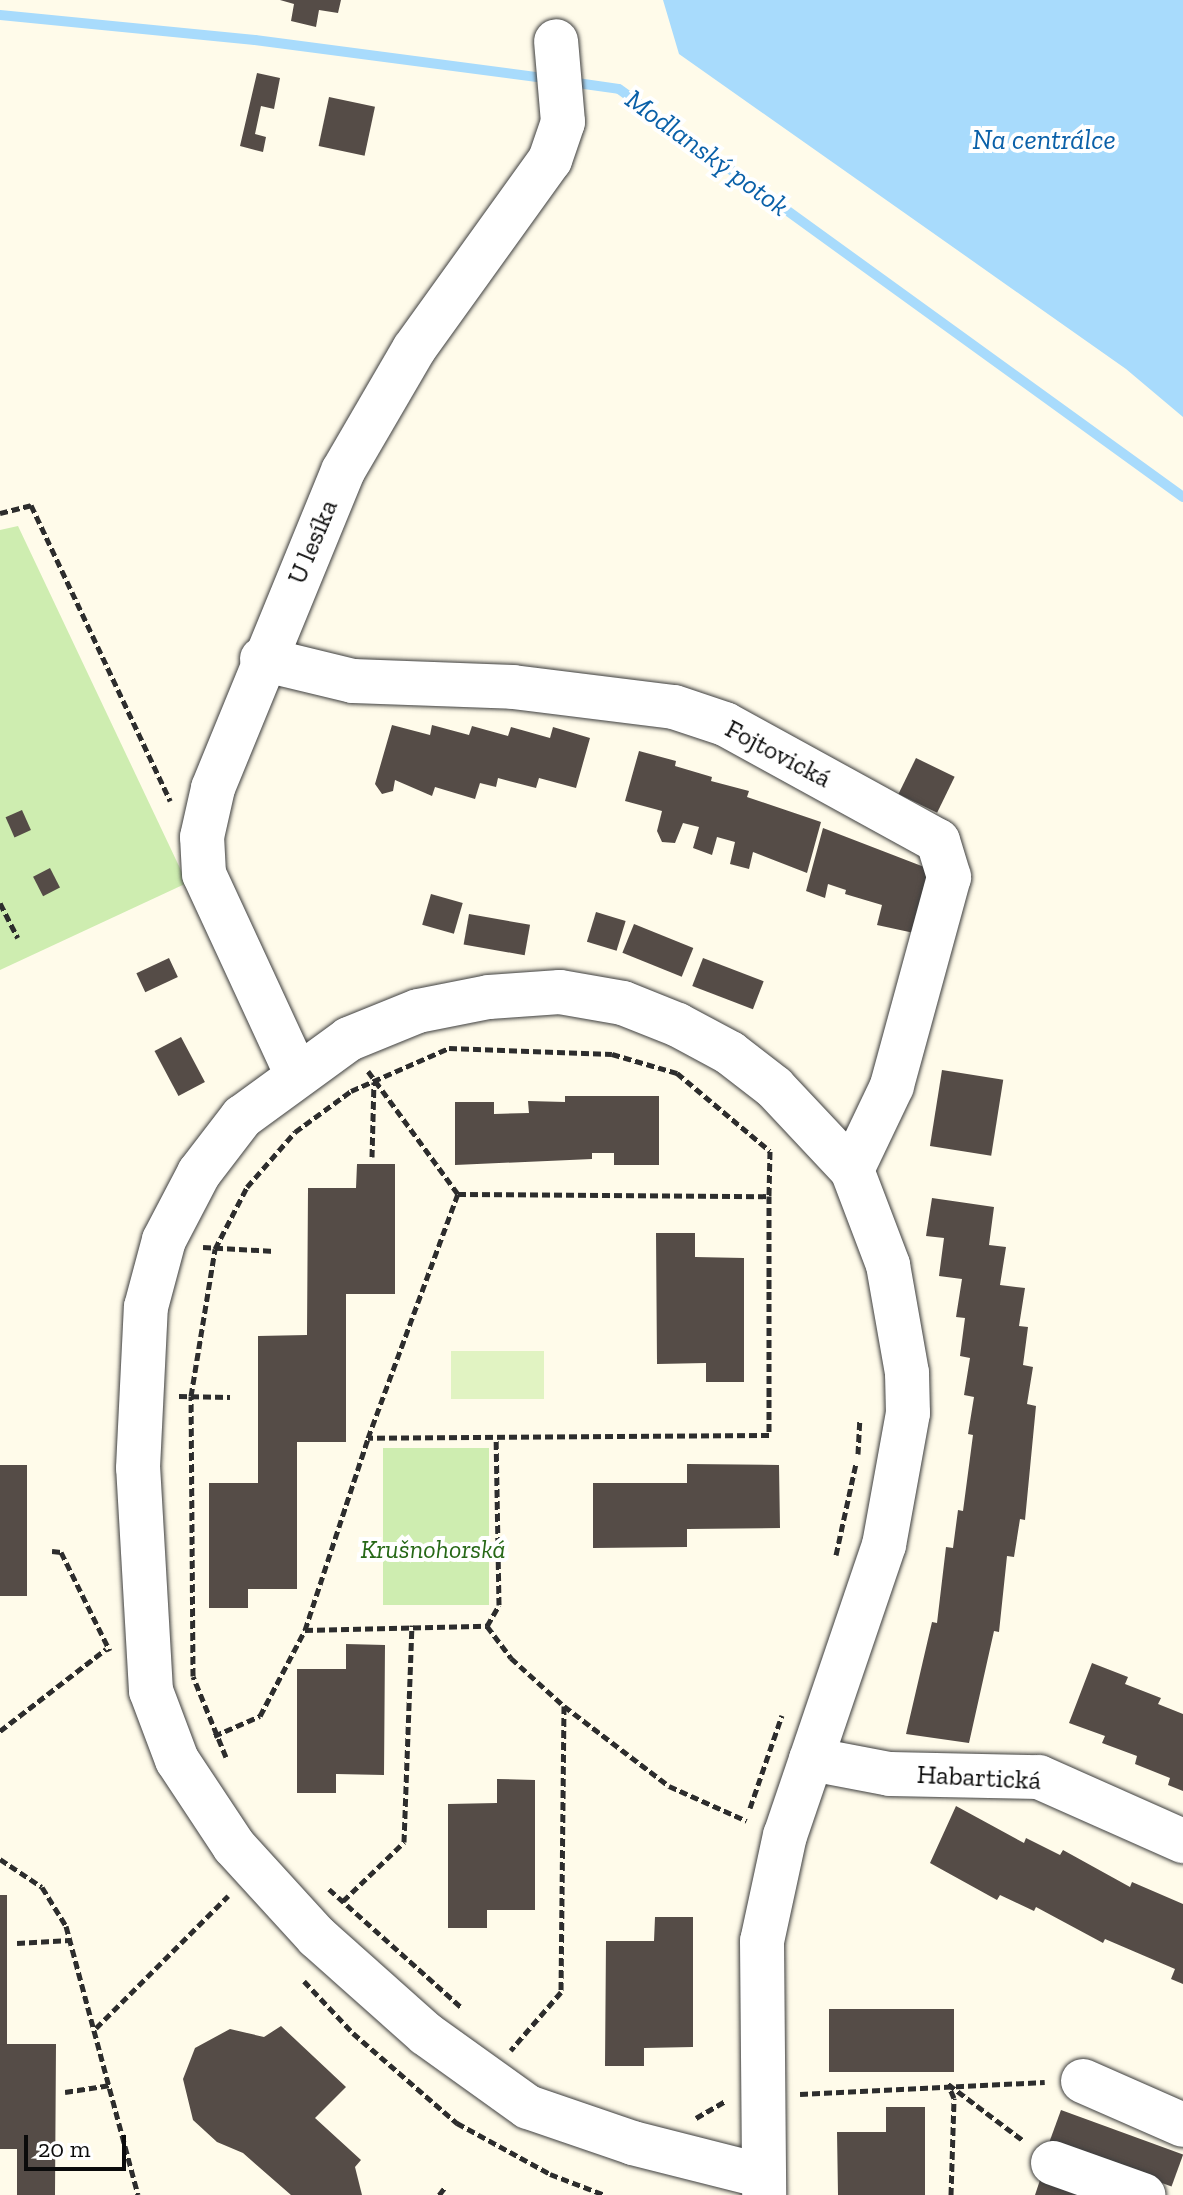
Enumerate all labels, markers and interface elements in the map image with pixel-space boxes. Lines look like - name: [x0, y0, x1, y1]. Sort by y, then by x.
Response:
- water label: Modlanský potok: [619, 83, 795, 223]
- water label: Na centrálce: [972, 123, 1116, 157]
- street label: U lesíka: [281, 495, 345, 589]
- street label: Fojtovická: [720, 713, 836, 795]
- park label: Krušnohorská: [360, 1534, 506, 1566]
- street label: Habartická: [916, 1759, 1042, 1797]
- scale bar: [28, 2119, 130, 2169]
- text: 20 m: [38, 2134, 90, 2163]

